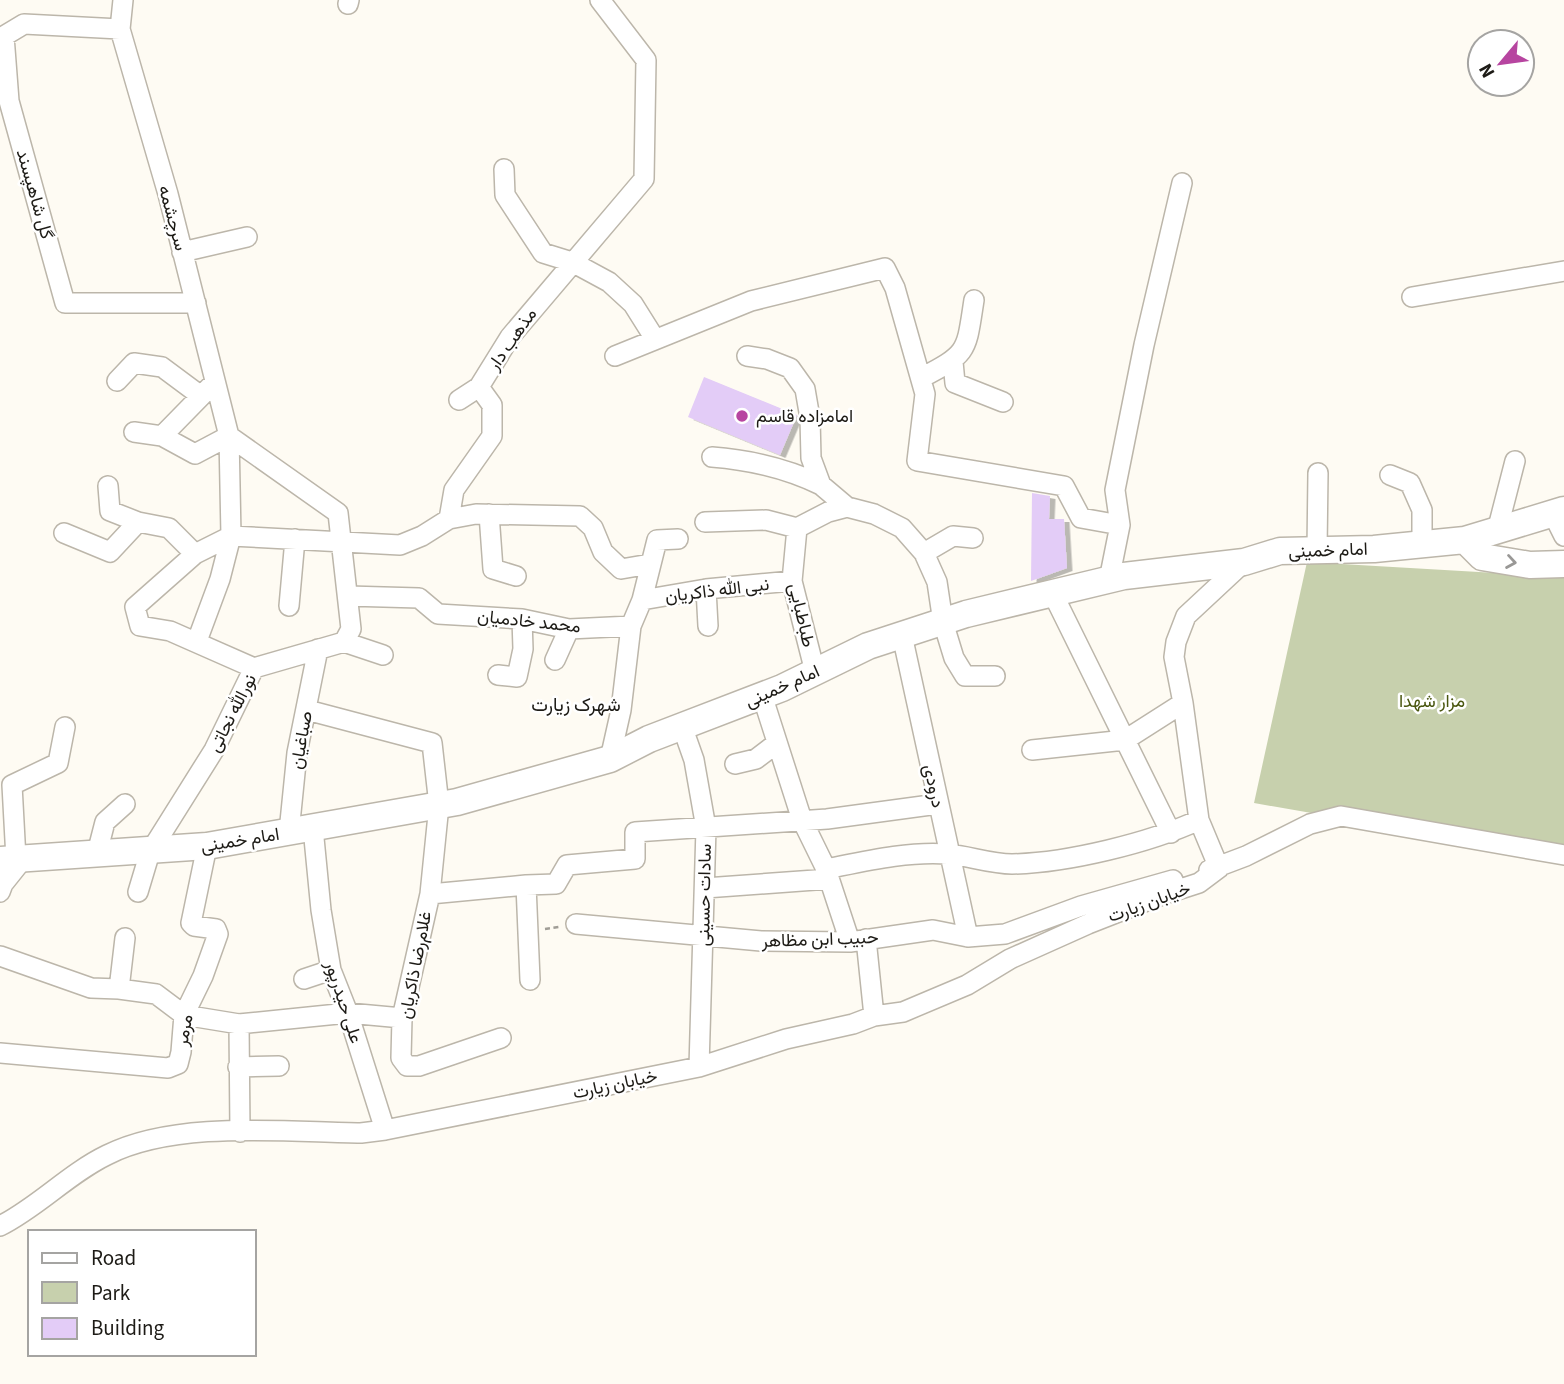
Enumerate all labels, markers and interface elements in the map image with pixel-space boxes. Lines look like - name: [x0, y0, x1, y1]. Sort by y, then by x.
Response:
- north arrow: [1466, 28, 1536, 98]
- text: N: [1473, 58, 1502, 83]
- street label: گل شاهپسند: [10, 146, 59, 242]
- street label: سرچشمه: [152, 183, 193, 254]
- street label: مذهب دار: [481, 303, 543, 376]
- place label: امامزاده قاسم: [756, 404, 853, 429]
- marker: امامزاده قاسم: [734, 408, 750, 424]
- street label: امام خمینی: [1288, 537, 1368, 564]
- one-way arrow: [1505, 554, 1517, 569]
- street label: نبی الله ذاکریان: [664, 572, 771, 609]
- street label: طباطبایی: [782, 581, 821, 650]
- street label: محمد خادمیان: [476, 604, 582, 639]
- street label: امام خمینی: [741, 659, 824, 714]
- street label: نورالله نجاتی: [202, 670, 263, 757]
- park label: مزار شهدا: [1399, 689, 1465, 714]
- district label: شهرک زیارت: [531, 692, 621, 719]
- street label: صباغیان: [284, 709, 319, 771]
- street label: درودی: [917, 762, 950, 810]
- street label: امام خمینی: [199, 822, 281, 859]
- street label: سادات حسینی: [691, 844, 718, 947]
- street label: خیابان زیارت: [1104, 876, 1194, 929]
- street label: غلام‌رضا ذاکریان: [393, 909, 438, 1021]
- street label: حبیب ابن مظاهر: [760, 925, 879, 954]
- street label: علی حیدرپور: [318, 957, 369, 1047]
- street label: مرمر: [169, 1012, 200, 1049]
- street label: خیابان زیارت: [570, 1063, 660, 1106]
- legend: [28, 1230, 256, 1356]
- text: Road: [91, 1243, 136, 1273]
- text: Park: [91, 1278, 131, 1308]
- text: Building: [91, 1313, 165, 1343]

